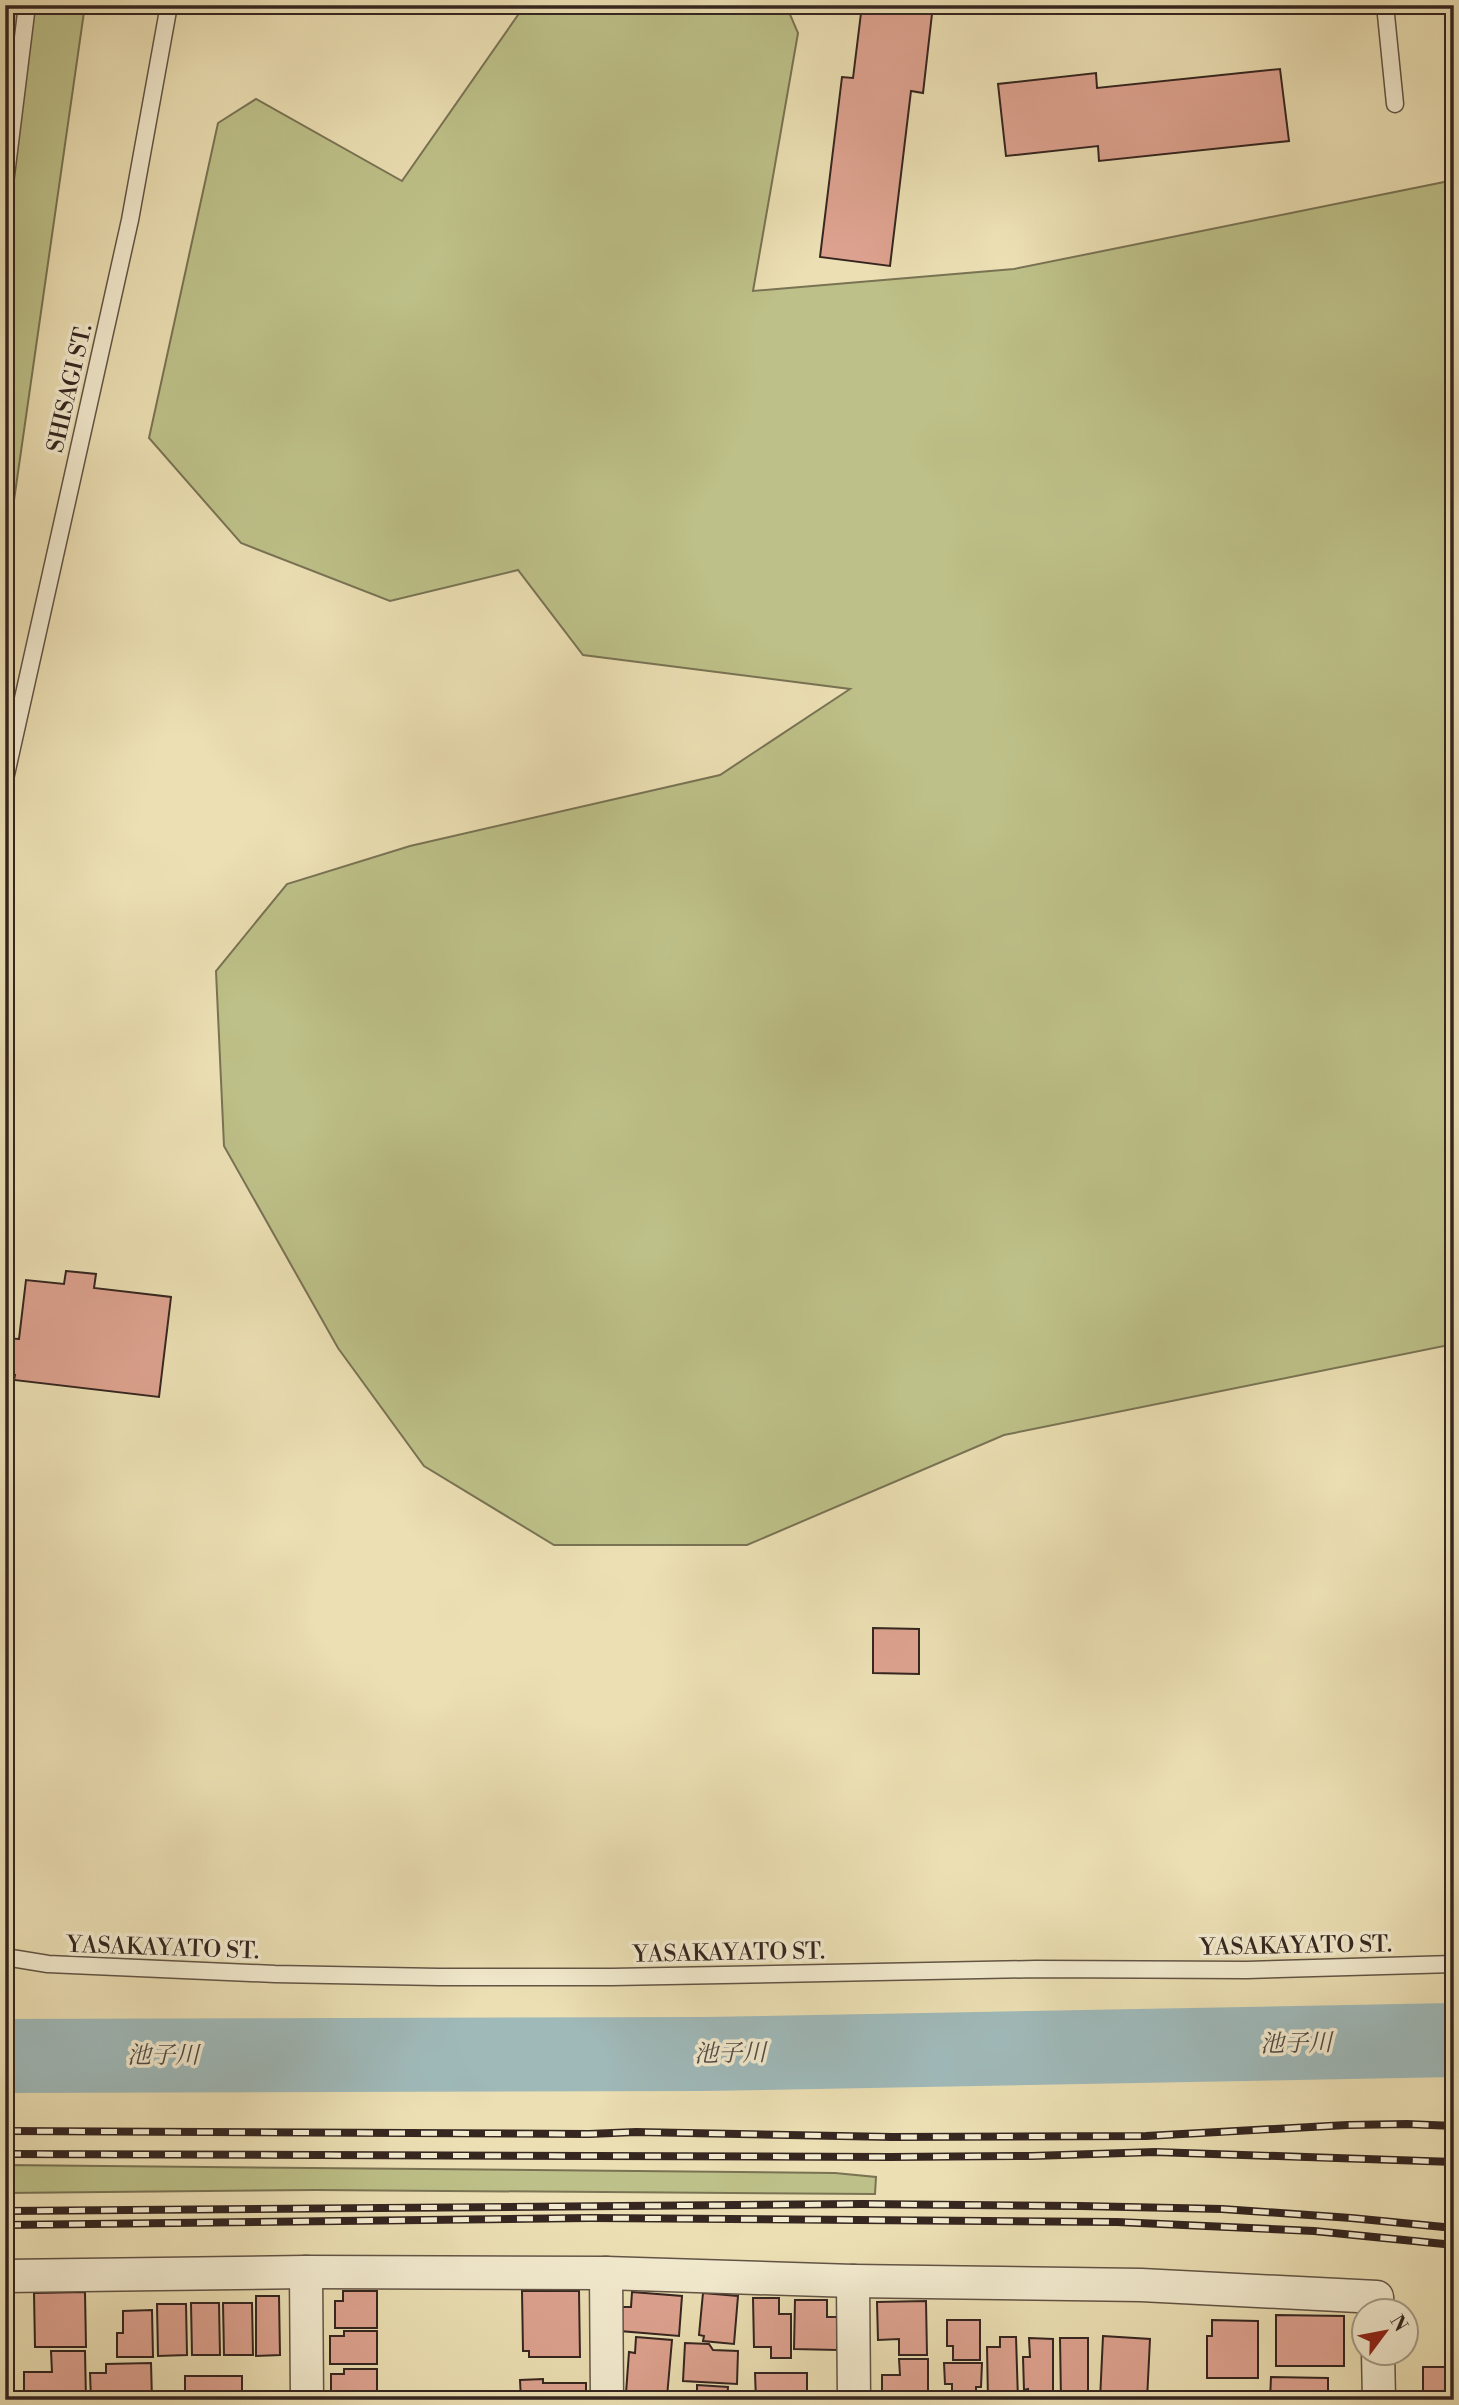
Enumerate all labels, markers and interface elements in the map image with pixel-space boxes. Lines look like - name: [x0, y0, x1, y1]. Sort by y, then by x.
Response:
- street label: SHISAGI ST.: [42, 321, 98, 455]
- street label: YASAKAYATO ST.: [1199, 1930, 1392, 1962]
- street label: YASAKAYATO ST.: [65, 1931, 260, 1965]
- street label: YASAKAYATO ST.: [632, 1937, 825, 1969]
- water label: 池子川: [1260, 2028, 1335, 2060]
- water label: 池子川: [694, 2038, 769, 2070]
- water label: 池子川: [127, 2041, 202, 2071]
- north arrow: [1350, 2296, 1420, 2366]
- text: N: [1384, 2311, 1413, 2336]

